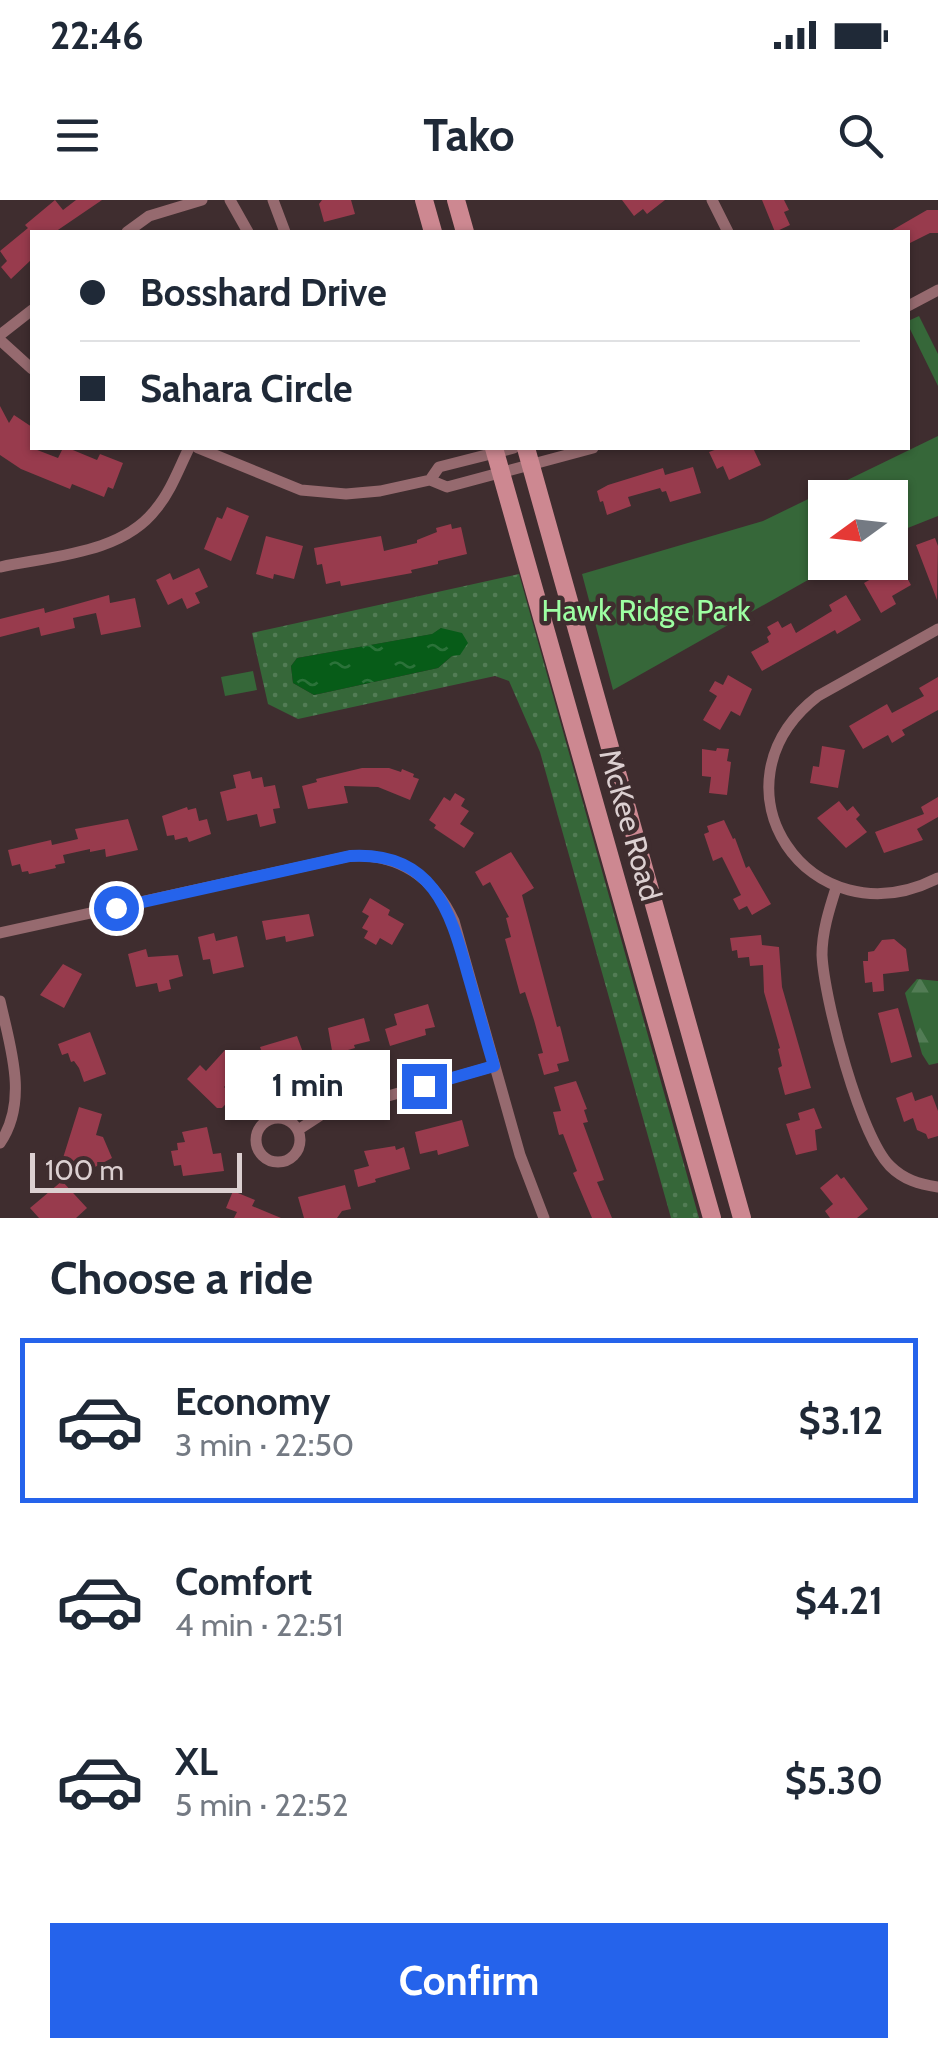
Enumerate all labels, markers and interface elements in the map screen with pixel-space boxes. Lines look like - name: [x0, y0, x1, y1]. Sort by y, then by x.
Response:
- text: 22:46: [50, 12, 144, 59]
- icon: menu: [50, 108, 105, 163]
- text: Tako: [423, 108, 515, 162]
- icon: search: [833, 108, 888, 163]
- text: Bosshard Drive: [140, 269, 387, 316]
- text: Sahara Circle: [140, 365, 353, 412]
- north arrow: [808, 480, 908, 580]
- map controls: [808, 480, 908, 580]
- park label: Hawk Ridge Park: [542, 592, 751, 629]
- street label: McKee Road: [591, 745, 670, 905]
- route start: [94, 886, 139, 931]
- callout: 1 min: [224, 1051, 389, 1121]
- route end: [402, 1064, 447, 1109]
- text: 1 min: [271, 1065, 344, 1104]
- scale bar: [30, 1148, 242, 1193]
- text: 100 m: [45, 1153, 124, 1187]
- text: Choose a ride: [50, 1251, 313, 1305]
- icon: car: [55, 1376, 145, 1466]
- text: Economy: [175, 1378, 330, 1425]
- text: $3.12: [799, 1397, 883, 1444]
- text: 3 min · 22:50: [175, 1425, 354, 1464]
- icon: car: [55, 1556, 145, 1646]
- text: Comfort: [175, 1558, 312, 1605]
- text: $4.21: [795, 1577, 883, 1624]
- text: 4 min · 22:51: [175, 1605, 343, 1644]
- icon: car: [55, 1736, 145, 1826]
- text: XL: [175, 1738, 218, 1785]
- text: $5.30: [785, 1757, 883, 1804]
- text: 5 min · 22:52: [175, 1785, 349, 1824]
- button: Confirm: [50, 1923, 888, 2038]

